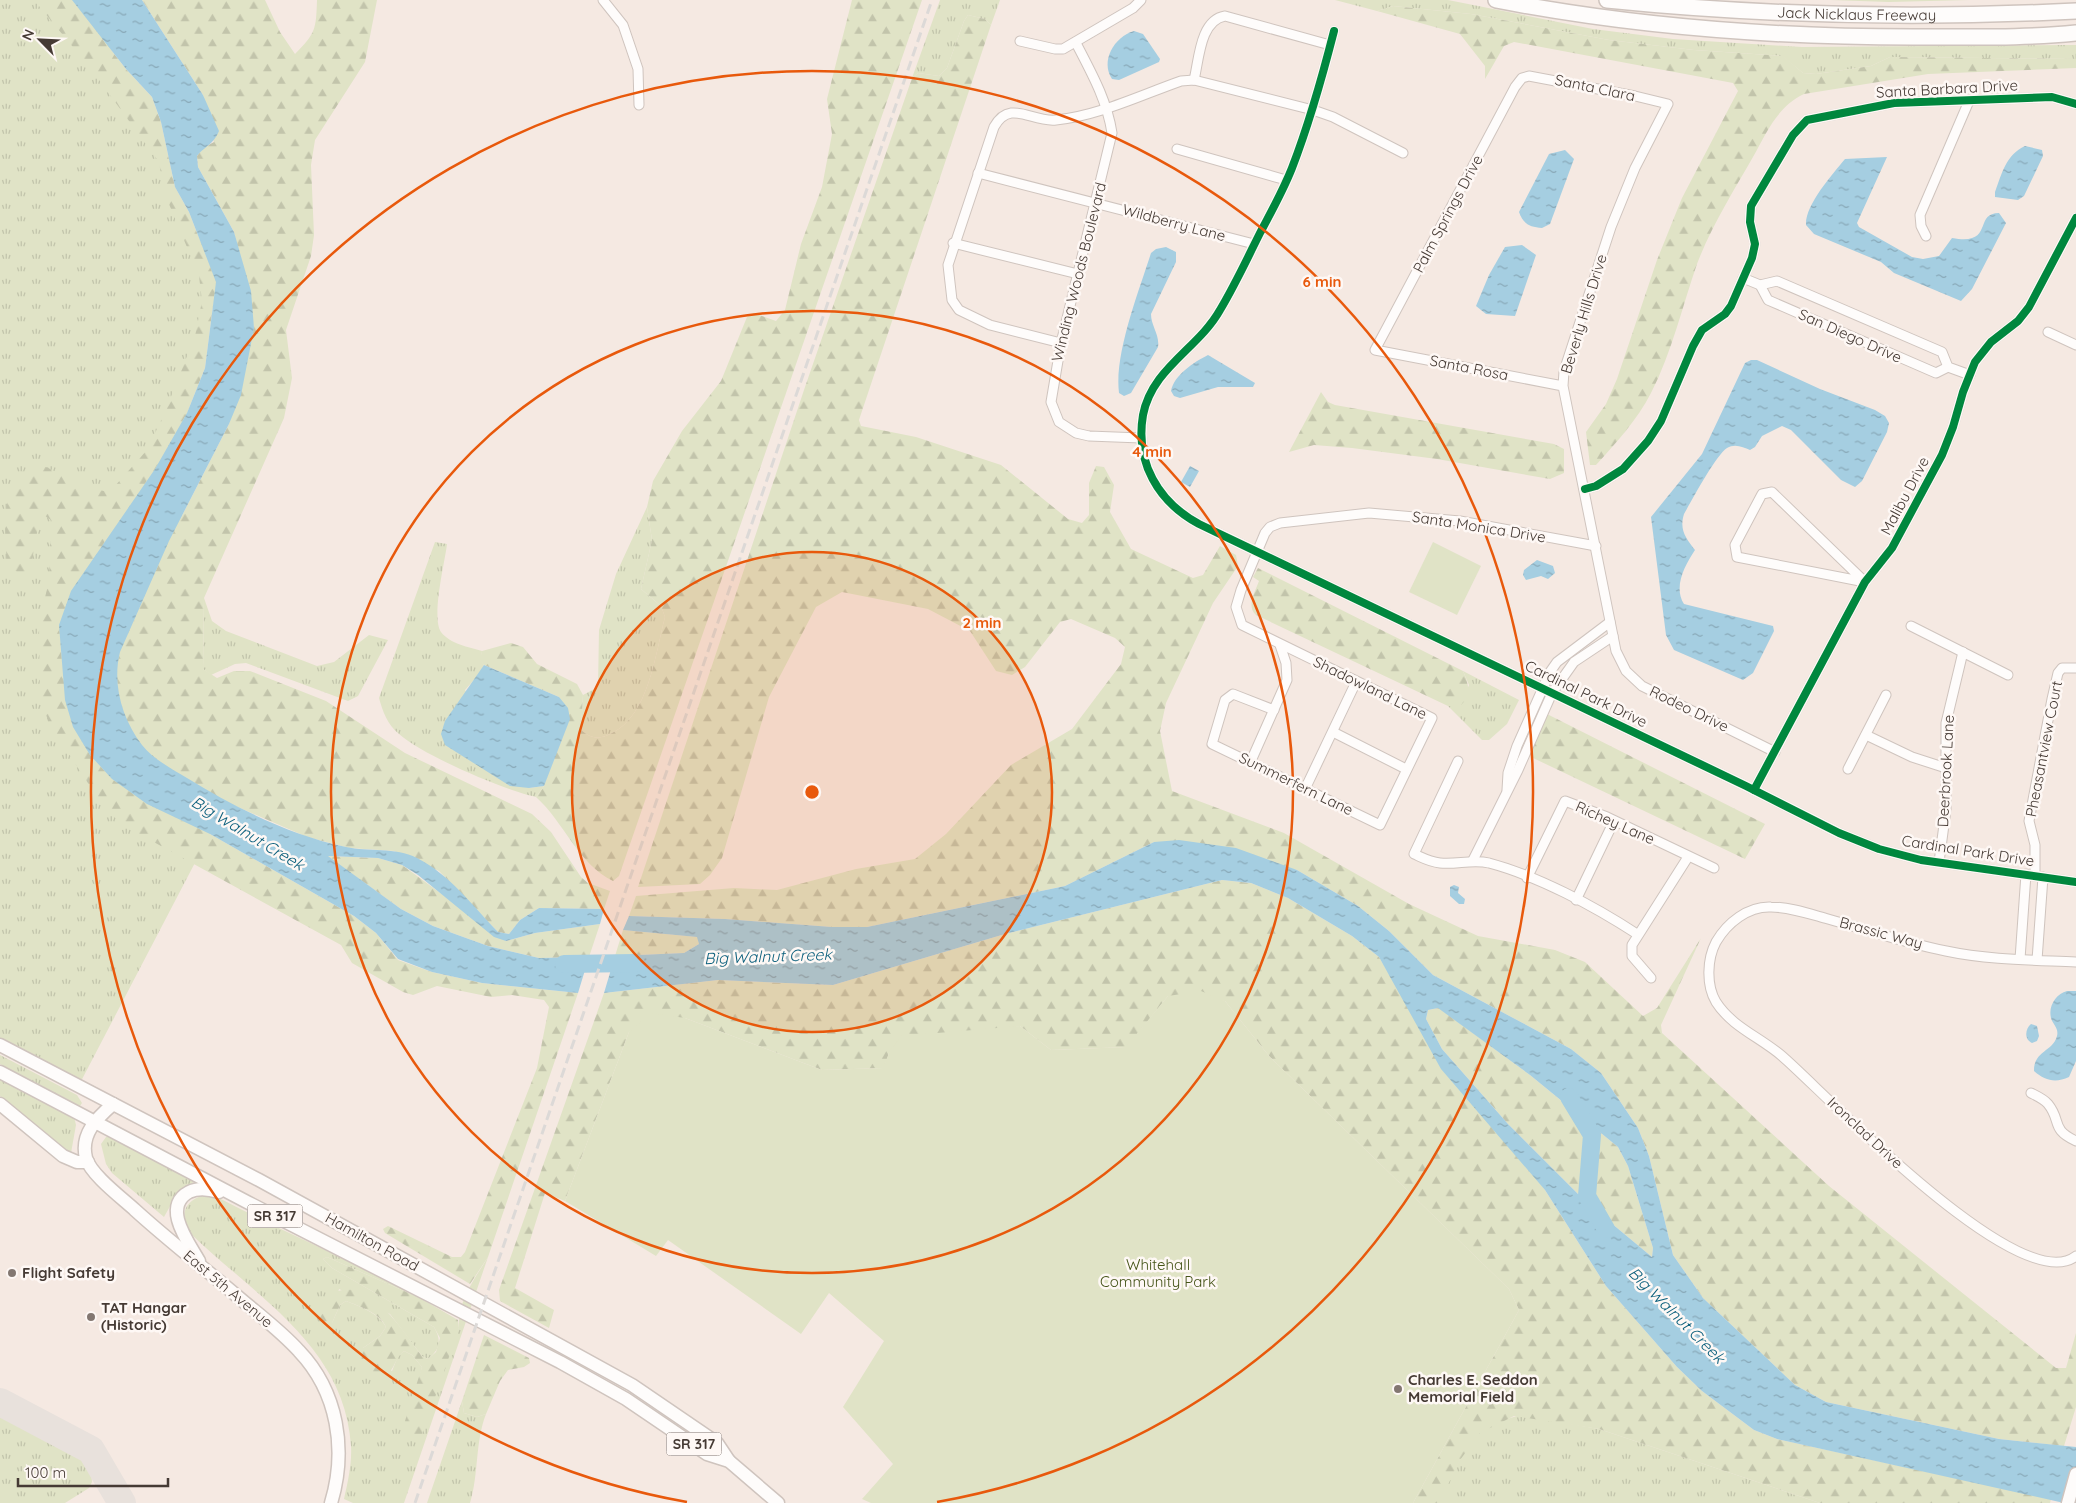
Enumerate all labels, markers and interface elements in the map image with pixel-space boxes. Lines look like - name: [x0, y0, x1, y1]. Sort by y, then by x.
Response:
- street label: Jack Nicklaus Freeway: [1776, 2, 1936, 24]
- north arrow: [15, 15, 65, 65]
- text: N: [18, 26, 38, 43]
- street label: Santa Clara: [1553, 70, 1637, 105]
- street label: Santa Barbara Drive: [1875, 75, 2018, 102]
- street label: Palm Springs Drive: [1408, 152, 1487, 276]
- street label: Winding Woods Boulevard: [1047, 180, 1110, 363]
- street label: Wildberry Lane: [1120, 200, 1228, 245]
- street label: Beverly Hills Drive: [1556, 252, 1611, 376]
- text: 6 min: [1303, 272, 1341, 291]
- street label: San Diego Drive: [1796, 304, 1905, 367]
- street label: Santa Rosa: [1428, 351, 1510, 384]
- text: 4 min: [1132, 442, 1172, 461]
- street label: Malibu Drive: [1876, 453, 1933, 538]
- street label: Santa Monica Drive: [1411, 507, 1547, 546]
- text: 2 min: [962, 613, 1002, 632]
- street label: Shadowland Lane: [1310, 652, 1430, 723]
- street label: Cardinal Park Drive: [1522, 656, 1651, 731]
- street label: Pheasantview Court: [2021, 679, 2066, 819]
- street label: Rodeo Drive: [1646, 681, 1732, 736]
- street label: Deerbrook Lane: [1933, 714, 1958, 828]
- street label: Summerfern Lane: [1236, 748, 1356, 819]
- centre of rings: [803, 783, 821, 801]
- water label: Big Walnut Creek: [188, 791, 309, 875]
- street label: Richey Lane: [1573, 797, 1658, 848]
- street label: Cardinal Park Drive: [1900, 831, 2036, 870]
- street label: Brassic Way: [1837, 912, 1925, 953]
- water label: Big Walnut Creek: [704, 944, 834, 968]
- street label: Ironclad Drive: [1824, 1093, 1907, 1172]
- road number: SR 317: [248, 1204, 302, 1228]
- street label: Hamilton Road: [322, 1208, 422, 1275]
- street label: East 5th Avenue: [180, 1246, 277, 1332]
- park label: Whitehall Community Park: [1100, 1255, 1216, 1291]
- place label: Flight Safety: [22, 1263, 115, 1282]
- water label: Big Walnut Creek: [1625, 1263, 1730, 1368]
- marker: Flight Safety: [6, 1267, 18, 1279]
- place label: TAT Hangar (Historic): [101, 1298, 187, 1334]
- marker: TAT Hangar (Historic): [85, 1311, 97, 1323]
- place label: Charles E. Seddon Memorial Field: [1408, 1370, 1538, 1406]
- marker: Charles E. Seddon Memorial Field: [1392, 1383, 1404, 1395]
- road number: SR 317: [666, 1432, 722, 1456]
- scale bar: [18, 1456, 168, 1488]
- text: 100 m: [25, 1463, 66, 1482]

